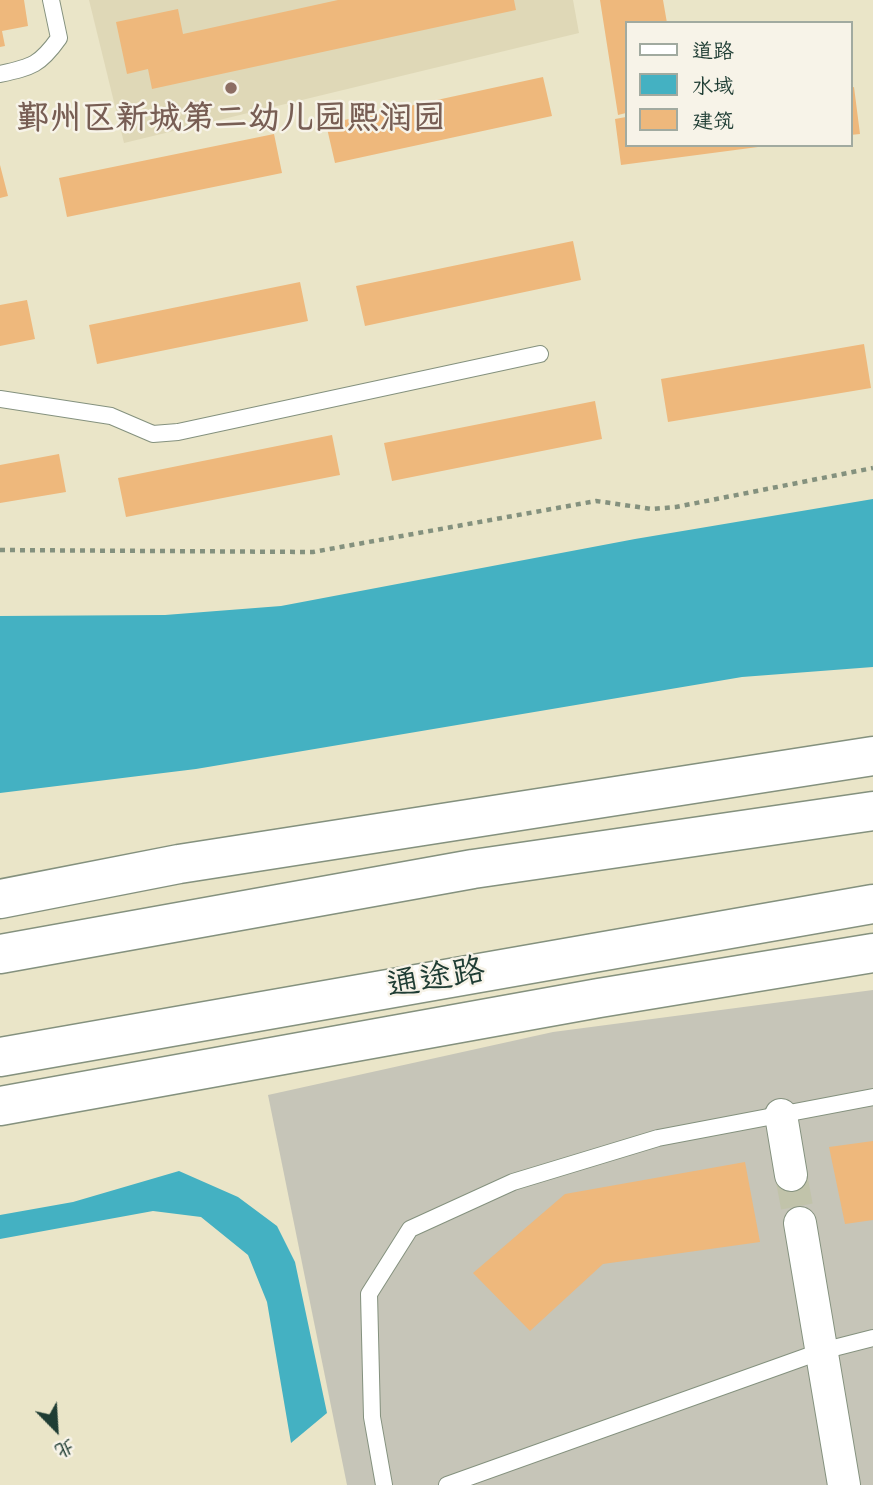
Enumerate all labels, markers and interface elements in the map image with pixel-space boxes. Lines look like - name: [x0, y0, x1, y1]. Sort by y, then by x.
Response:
- legend: [624, 21, 852, 147]
- text: 道路: [692, 38, 734, 64]
- text: 水域: [692, 73, 734, 99]
- marker: 鄞州区新城第二幼儿园熙润园: [223, 80, 239, 96]
- place label: 鄞州区新城第二幼儿园熙润园: [17, 99, 445, 139]
- text: 建筑: [692, 108, 734, 134]
- street label: 通途路: [384, 951, 488, 1007]
- north arrow: [21, 1394, 91, 1464]
- text: 北: [51, 1433, 78, 1463]

